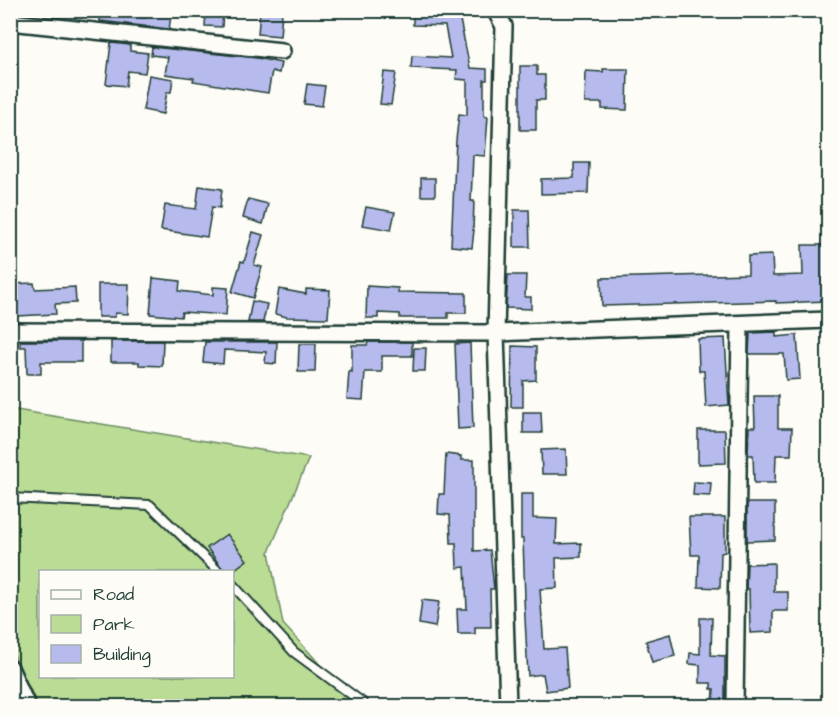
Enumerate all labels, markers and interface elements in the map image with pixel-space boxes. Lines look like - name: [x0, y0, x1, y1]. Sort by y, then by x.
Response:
- legend: [39, 570, 234, 678]
- text: Road: [93, 582, 134, 607]
- text: Park: [93, 612, 135, 637]
- text: Building: [93, 642, 151, 668]

